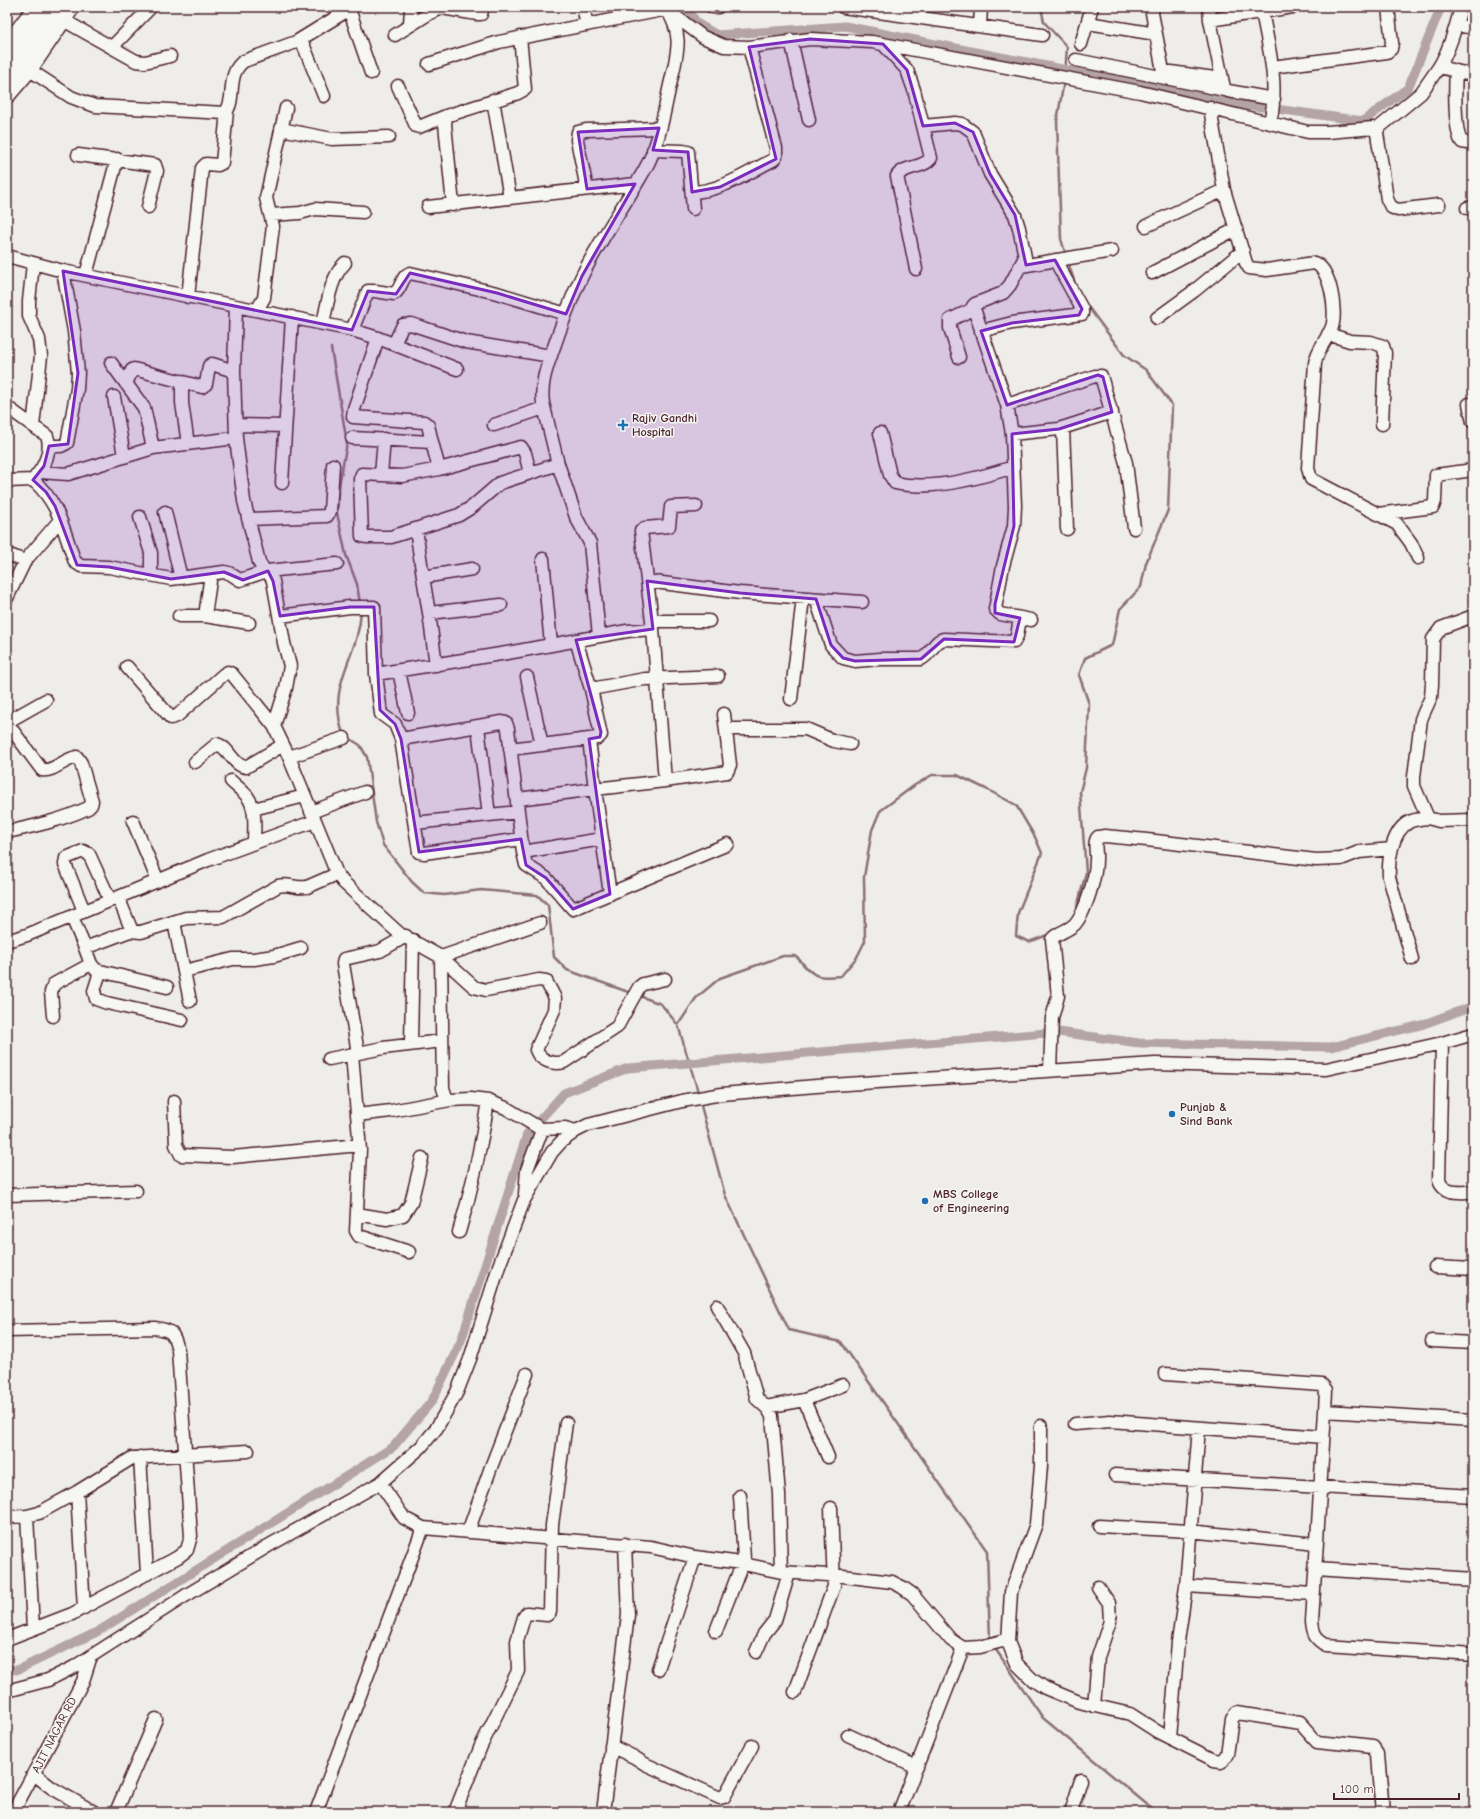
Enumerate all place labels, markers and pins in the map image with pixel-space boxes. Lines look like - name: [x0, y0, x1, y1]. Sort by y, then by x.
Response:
- place label: Rajiv Gandhi Hospital: [632, 411, 697, 439]
- marker: Rajiv Gandhi Hospital: [617, 419, 629, 431]
- place label: Punjab & Sind Bank: [1180, 1100, 1232, 1128]
- marker: Punjab & Sind Bank: [1167, 1109, 1177, 1119]
- place label: MBS College of Engineering: [933, 1187, 1010, 1215]
- marker: MBS College of Engineering: [920, 1196, 930, 1206]

